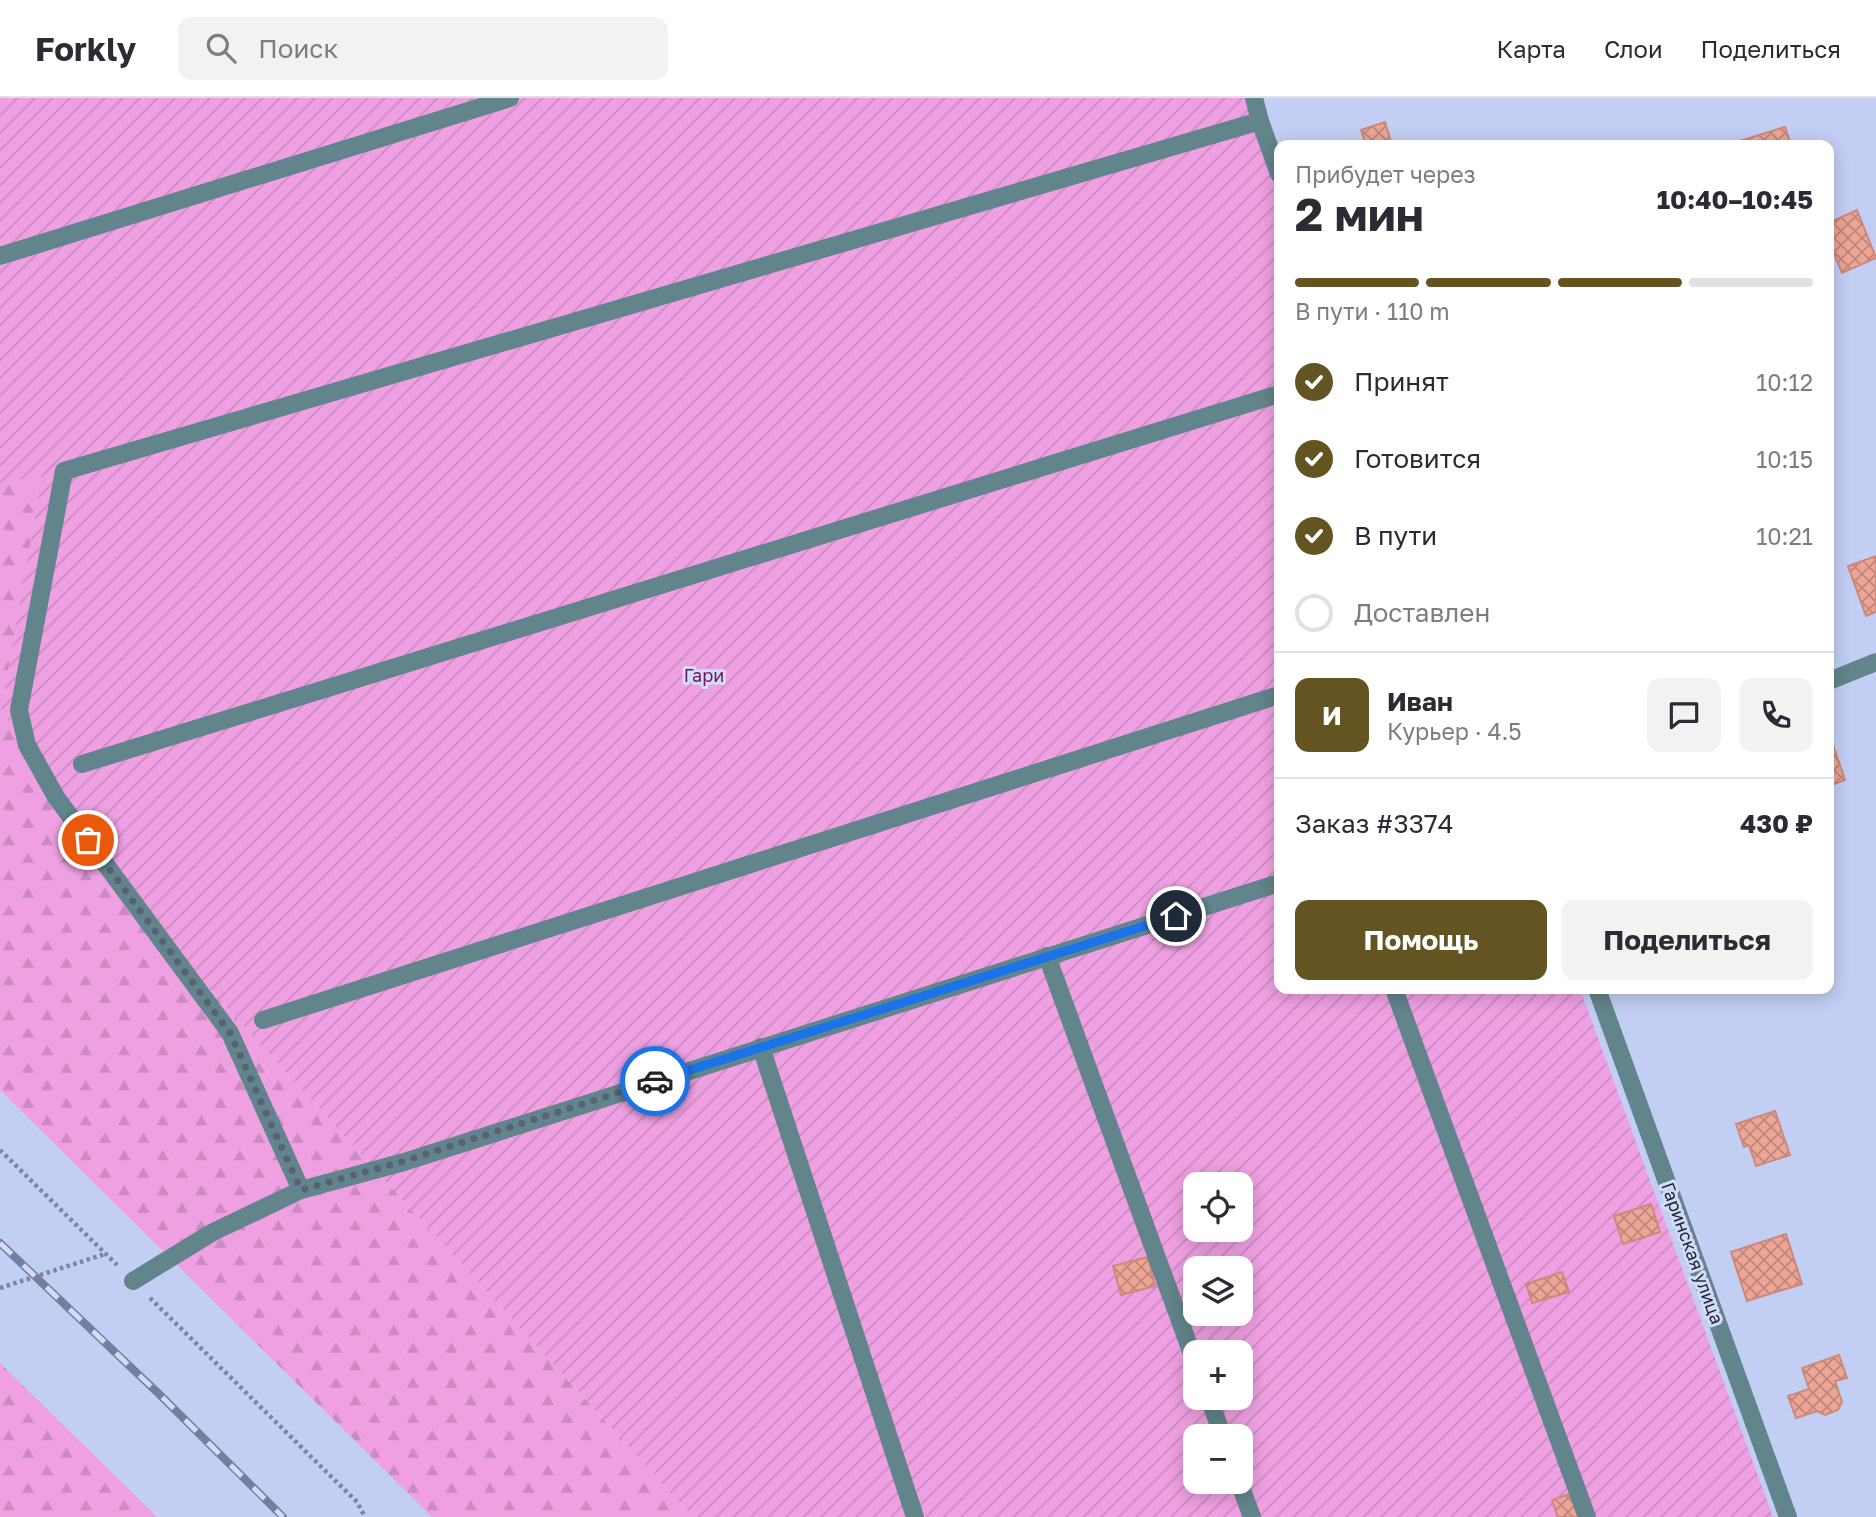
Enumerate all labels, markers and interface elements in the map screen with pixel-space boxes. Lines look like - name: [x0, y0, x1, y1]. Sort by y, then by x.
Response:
- search box: [178, 17, 668, 80]
- text: Forkly: [35, 29, 136, 68]
- icon: search: [202, 29, 240, 67]
- text: Поиск: [258, 33, 338, 64]
- text: Карта: [1496, 34, 1566, 63]
- text: Слои: [1604, 34, 1663, 63]
- text: Поделиться: [1701, 34, 1841, 63]
- text: Прибудет через: [1295, 160, 1476, 188]
- text: 10:40–10:45: [1657, 184, 1813, 215]
- text: 2 мин: [1295, 186, 1424, 241]
- text: В пути · 110 m: [1295, 297, 1450, 325]
- icon: check: [1295, 363, 1333, 401]
- text: Принят: [1354, 366, 1449, 397]
- text: 10:12: [1756, 368, 1813, 396]
- icon: check: [1295, 440, 1333, 478]
- text: Готовится: [1354, 443, 1481, 474]
- text: 10:15: [1756, 445, 1813, 473]
- icon: check: [1295, 517, 1333, 555]
- text: В пути: [1354, 520, 1437, 551]
- text: 10:21: [1756, 522, 1813, 550]
- text: Доставлен: [1354, 597, 1490, 628]
- park label: Гари: [684, 664, 724, 686]
- button: chat: [1647, 678, 1721, 752]
- button: phone: [1739, 678, 1813, 752]
- text: Иван: [1387, 686, 1453, 717]
- text: И: [1322, 700, 1342, 731]
- text: Курьер · 4.5: [1387, 717, 1522, 745]
- text: Заказ #3374: [1295, 808, 1454, 839]
- text: 430 ₽: [1740, 808, 1813, 839]
- pin: [58, 810, 118, 870]
- icon: bag: [69, 821, 107, 859]
- pin: [1146, 886, 1206, 946]
- icon: home: [1157, 897, 1195, 935]
- button: Помощь: [1295, 900, 1547, 980]
- button: Поделиться: [1561, 900, 1813, 980]
- courier: [620, 1046, 690, 1116]
- icon: car: [636, 1062, 674, 1100]
- map controls: [1183, 1172, 1253, 1494]
- button: locate: [1183, 1172, 1253, 1242]
- street label: Гаринская улица: [1657, 1179, 1729, 1327]
- button: layers: [1183, 1256, 1253, 1326]
- button: +: [1183, 1340, 1253, 1410]
- button: −: [1183, 1424, 1253, 1494]

